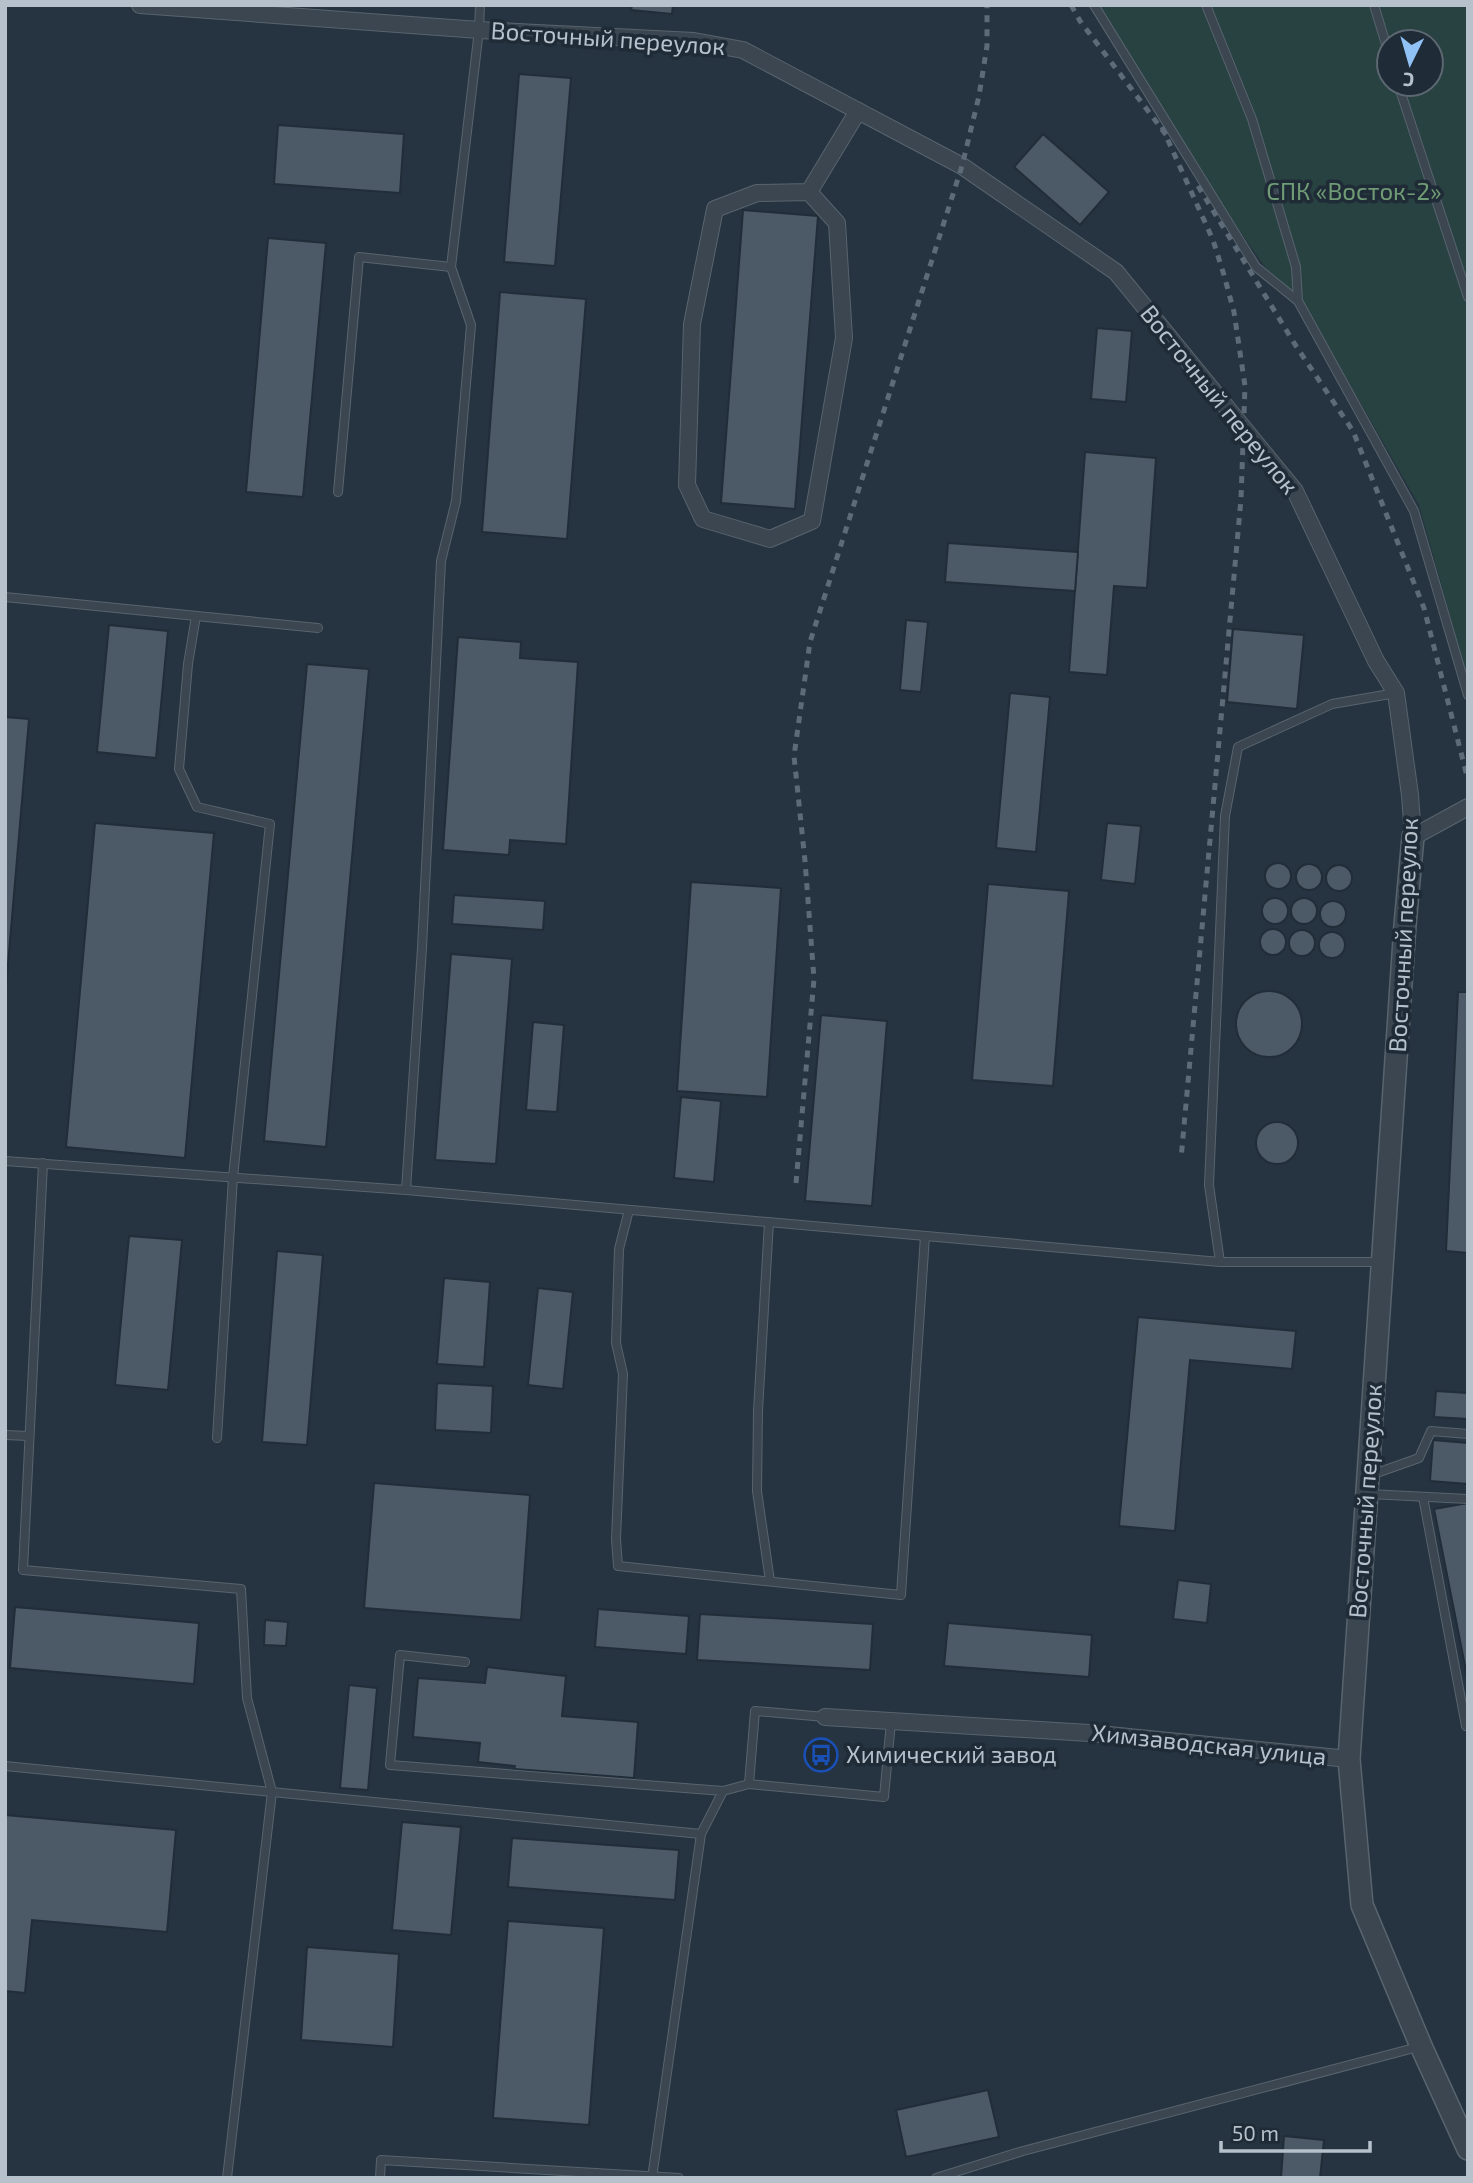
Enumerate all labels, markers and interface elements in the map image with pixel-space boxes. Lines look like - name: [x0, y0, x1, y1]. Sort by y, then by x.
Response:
- street label: Восточный переулок: [490, 15, 726, 61]
- north arrow: [1375, 28, 1445, 98]
- text: С: [1402, 68, 1415, 92]
- park label: СПК «Восток-2»: [1266, 176, 1442, 205]
- street label: Восточный переулок: [1134, 299, 1305, 500]
- street label: Восточный переулок: [1382, 817, 1424, 1053]
- street label: Восточный переулок: [1342, 1383, 1388, 1619]
- street label: Химзаводская улица: [1090, 1717, 1328, 1771]
- bus stop icon: Химический завод: [802, 1736, 840, 1774]
- place label: Химический завод: [846, 1739, 1057, 1768]
- scale bar: [1221, 2110, 1370, 2154]
- text: 50 m: [1232, 2120, 1279, 2145]

